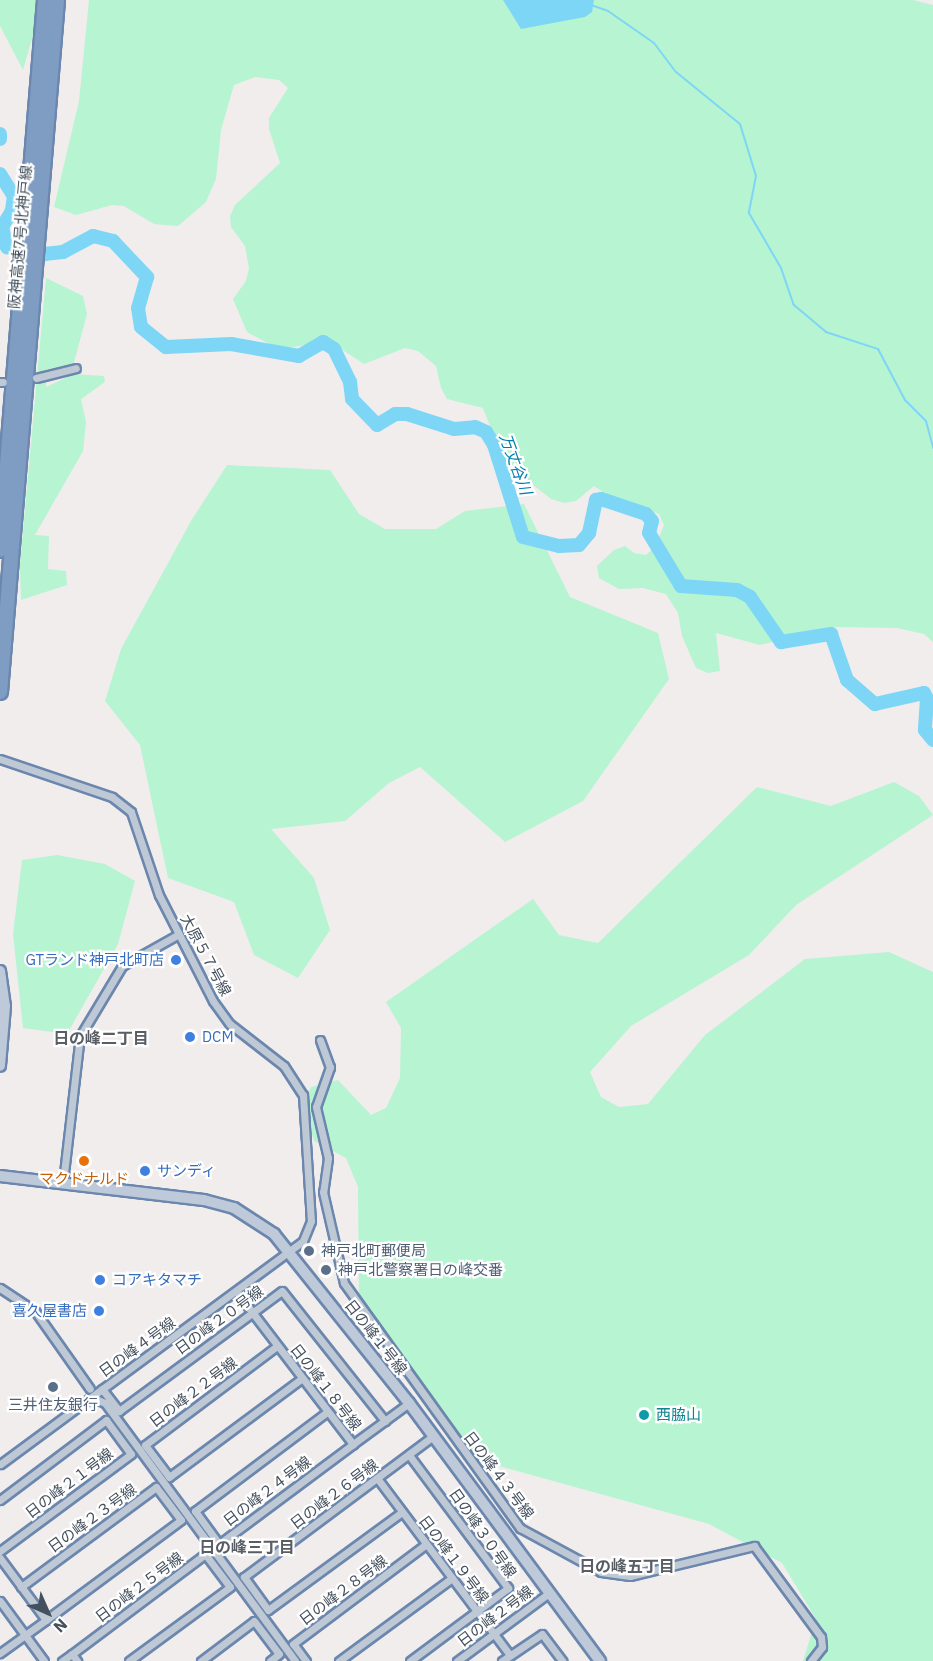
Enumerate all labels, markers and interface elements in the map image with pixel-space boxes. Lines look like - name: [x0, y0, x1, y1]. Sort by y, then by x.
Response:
- street label: 阪神高速7号北神戸線: [5, 164, 35, 310]
- water label: 万丈谷川: [496, 431, 536, 497]
- street label: 大原５７号線: [177, 911, 235, 999]
- place label: GTランド神戸北町店: [26, 951, 164, 969]
- marker: GTランド神戸北町店: [169, 953, 183, 967]
- district label: 日の峰二丁目: [53, 1028, 149, 1048]
- place label: DCM: [202, 1028, 234, 1046]
- marker: DCM: [183, 1030, 197, 1044]
- marker: マクドナルド: [77, 1154, 91, 1168]
- place label: サンディ: [157, 1162, 217, 1180]
- marker: サンディ: [138, 1164, 152, 1178]
- place label: マクドナルド: [39, 1170, 129, 1188]
- place label: 神戸北町郵便局: [321, 1242, 426, 1260]
- marker: 神戸北町郵便局: [302, 1244, 316, 1258]
- place label: 神戸北警察署日の峰交番: [338, 1261, 503, 1279]
- marker: 神戸北警察署日の峰交番: [319, 1263, 333, 1277]
- place label: コアキタマチ: [112, 1271, 202, 1289]
- marker: コアキタマチ: [93, 1273, 107, 1287]
- street label: 日の峰２０号線: [171, 1282, 267, 1358]
- street label: 日の峰１号線: [341, 1296, 411, 1378]
- place label: 喜久屋書店: [12, 1302, 87, 1320]
- marker: 喜久屋書店: [92, 1304, 106, 1318]
- street label: 日の峰４号線: [95, 1313, 179, 1381]
- street label: 日の峰１８号線: [287, 1340, 365, 1434]
- street label: 日の峰２２号線: [146, 1353, 240, 1431]
- marker: 三井住友銀行: [46, 1380, 60, 1394]
- place label: 三井住友銀行: [8, 1396, 98, 1414]
- place label: 西脇山: [656, 1406, 701, 1424]
- marker: 西脇山: [637, 1408, 651, 1422]
- street label: 日の峰４３号線: [460, 1428, 538, 1522]
- street label: 日の峰２１号線: [22, 1444, 116, 1522]
- street label: 日の峰２４号線: [220, 1452, 314, 1530]
- street label: 日の峰２６号線: [287, 1455, 381, 1533]
- street label: 日の峰２３号線: [44, 1480, 140, 1556]
- street label: 日の峰３０号線: [446, 1485, 520, 1581]
- street label: 日の峰１９号線: [415, 1512, 493, 1606]
- district label: 日の峰三丁目: [199, 1537, 295, 1557]
- street label: 日の峰２５号線: [92, 1548, 186, 1626]
- street label: 日の峰２８号線: [296, 1551, 390, 1629]
- district label: 日の峰五丁目: [579, 1556, 675, 1576]
- street label: 日の峰２号線: [454, 1582, 536, 1650]
- north arrow: [18, 1583, 78, 1643]
- text: N: [50, 1615, 72, 1637]

